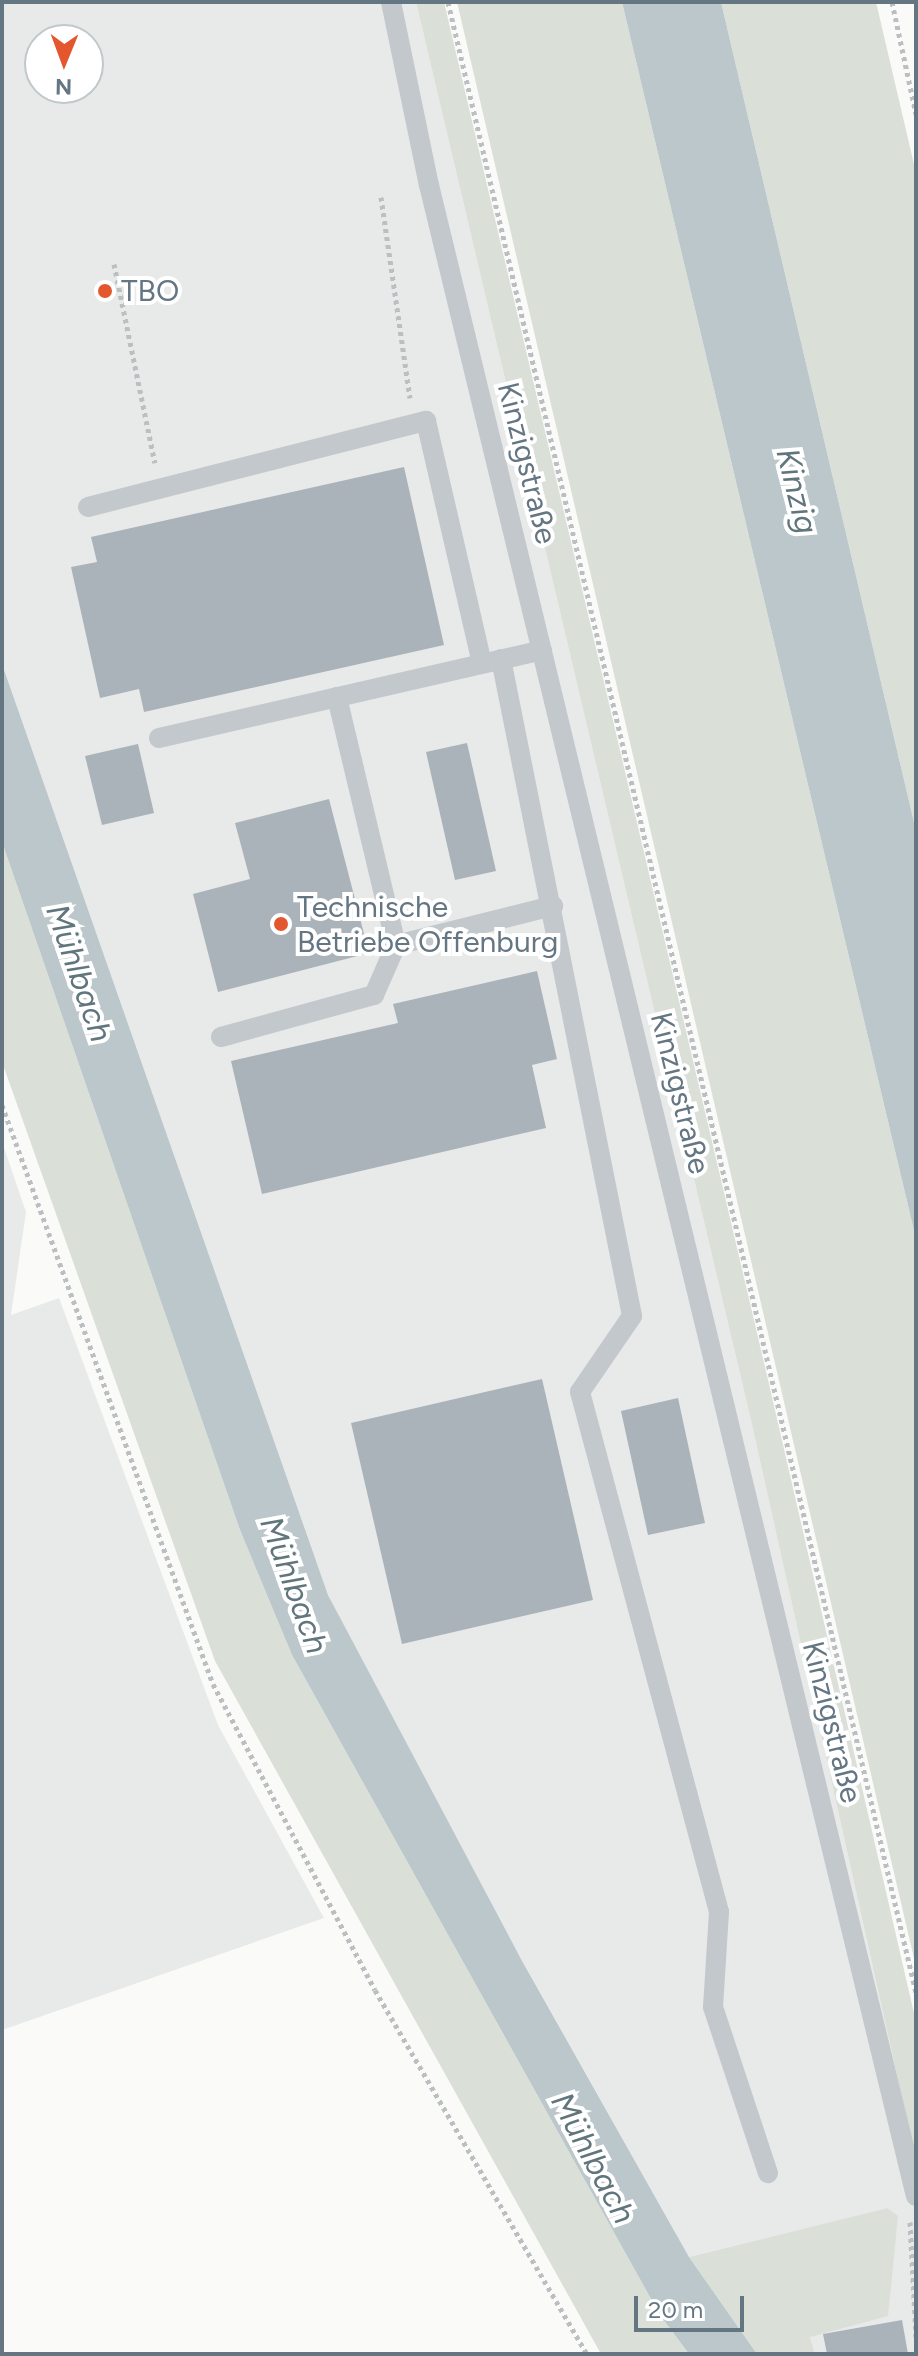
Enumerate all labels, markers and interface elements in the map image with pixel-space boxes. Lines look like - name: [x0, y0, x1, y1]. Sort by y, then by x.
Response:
- north arrow: [24, 24, 104, 104]
- text: N: [55, 73, 72, 100]
- place label: TBO: [121, 273, 179, 309]
- marker: TBO: [96, 282, 114, 300]
- street label: Kinzigstraße: [490, 378, 564, 548]
- water label: Kinzig: [768, 444, 826, 538]
- place label: Technische Betriebe Offenburg: [297, 889, 558, 960]
- water label: Mühlbach: [38, 899, 120, 1047]
- marker: Technische Betriebe Offenburg: [272, 915, 290, 933]
- street label: Kinzigstraße: [643, 1008, 717, 1178]
- water label: Mühlbach: [252, 1511, 336, 1659]
- street label: Kinzigstraße: [795, 1637, 869, 1807]
- water label: Mühlbach: [543, 2086, 643, 2230]
- scale bar: [638, 2280, 748, 2330]
- text: 20 m: [648, 2295, 703, 2324]

